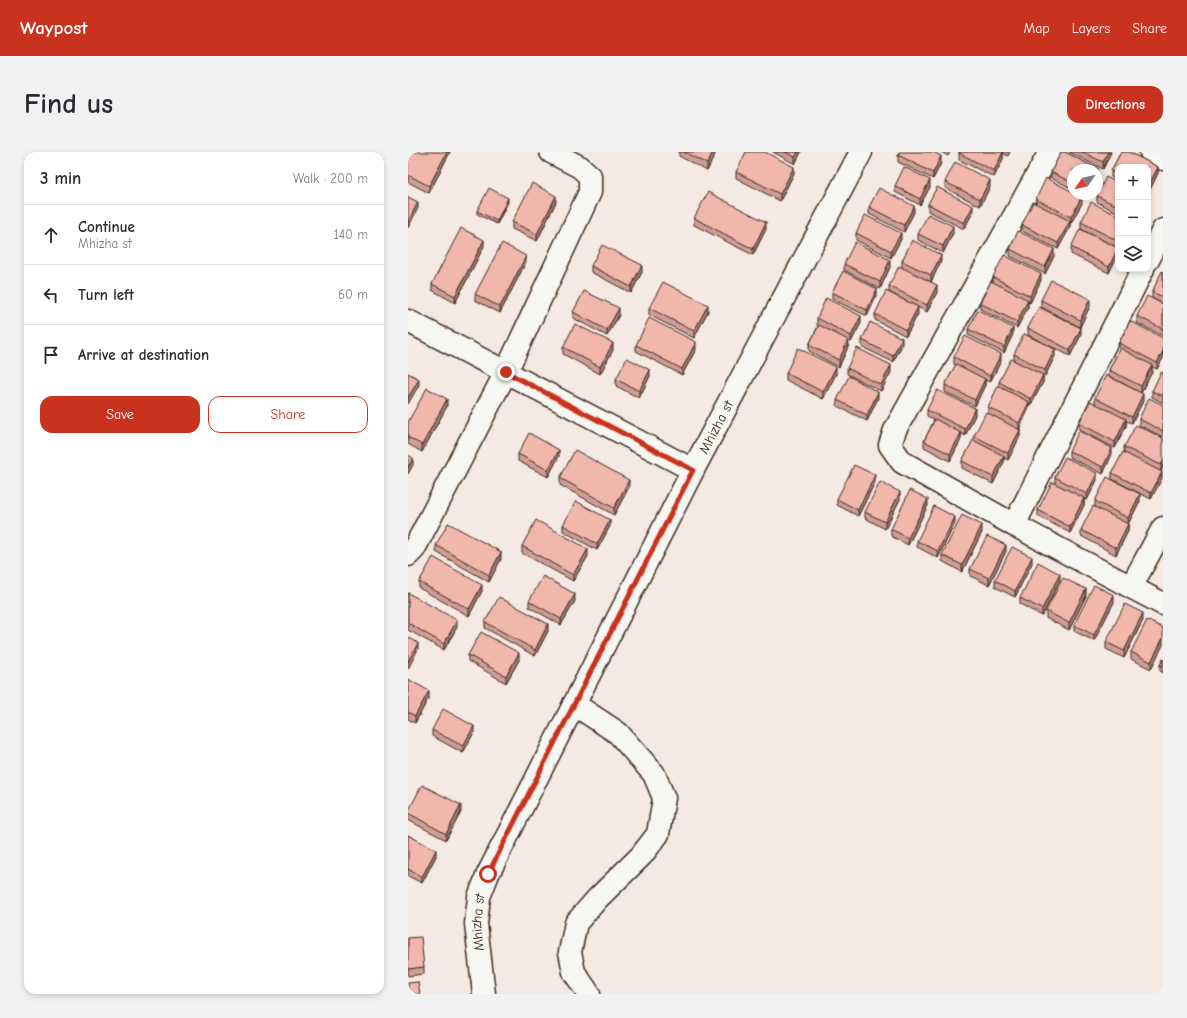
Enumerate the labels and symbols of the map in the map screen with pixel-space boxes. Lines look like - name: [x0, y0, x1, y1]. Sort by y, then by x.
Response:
- north arrow: [1067, 164, 1103, 200]
- route end: [497, 363, 515, 381]
- street label: Mhizha st: [695, 397, 737, 457]
- route start: [479, 865, 497, 883]
- street label: Mhizha st: [467, 890, 488, 952]

